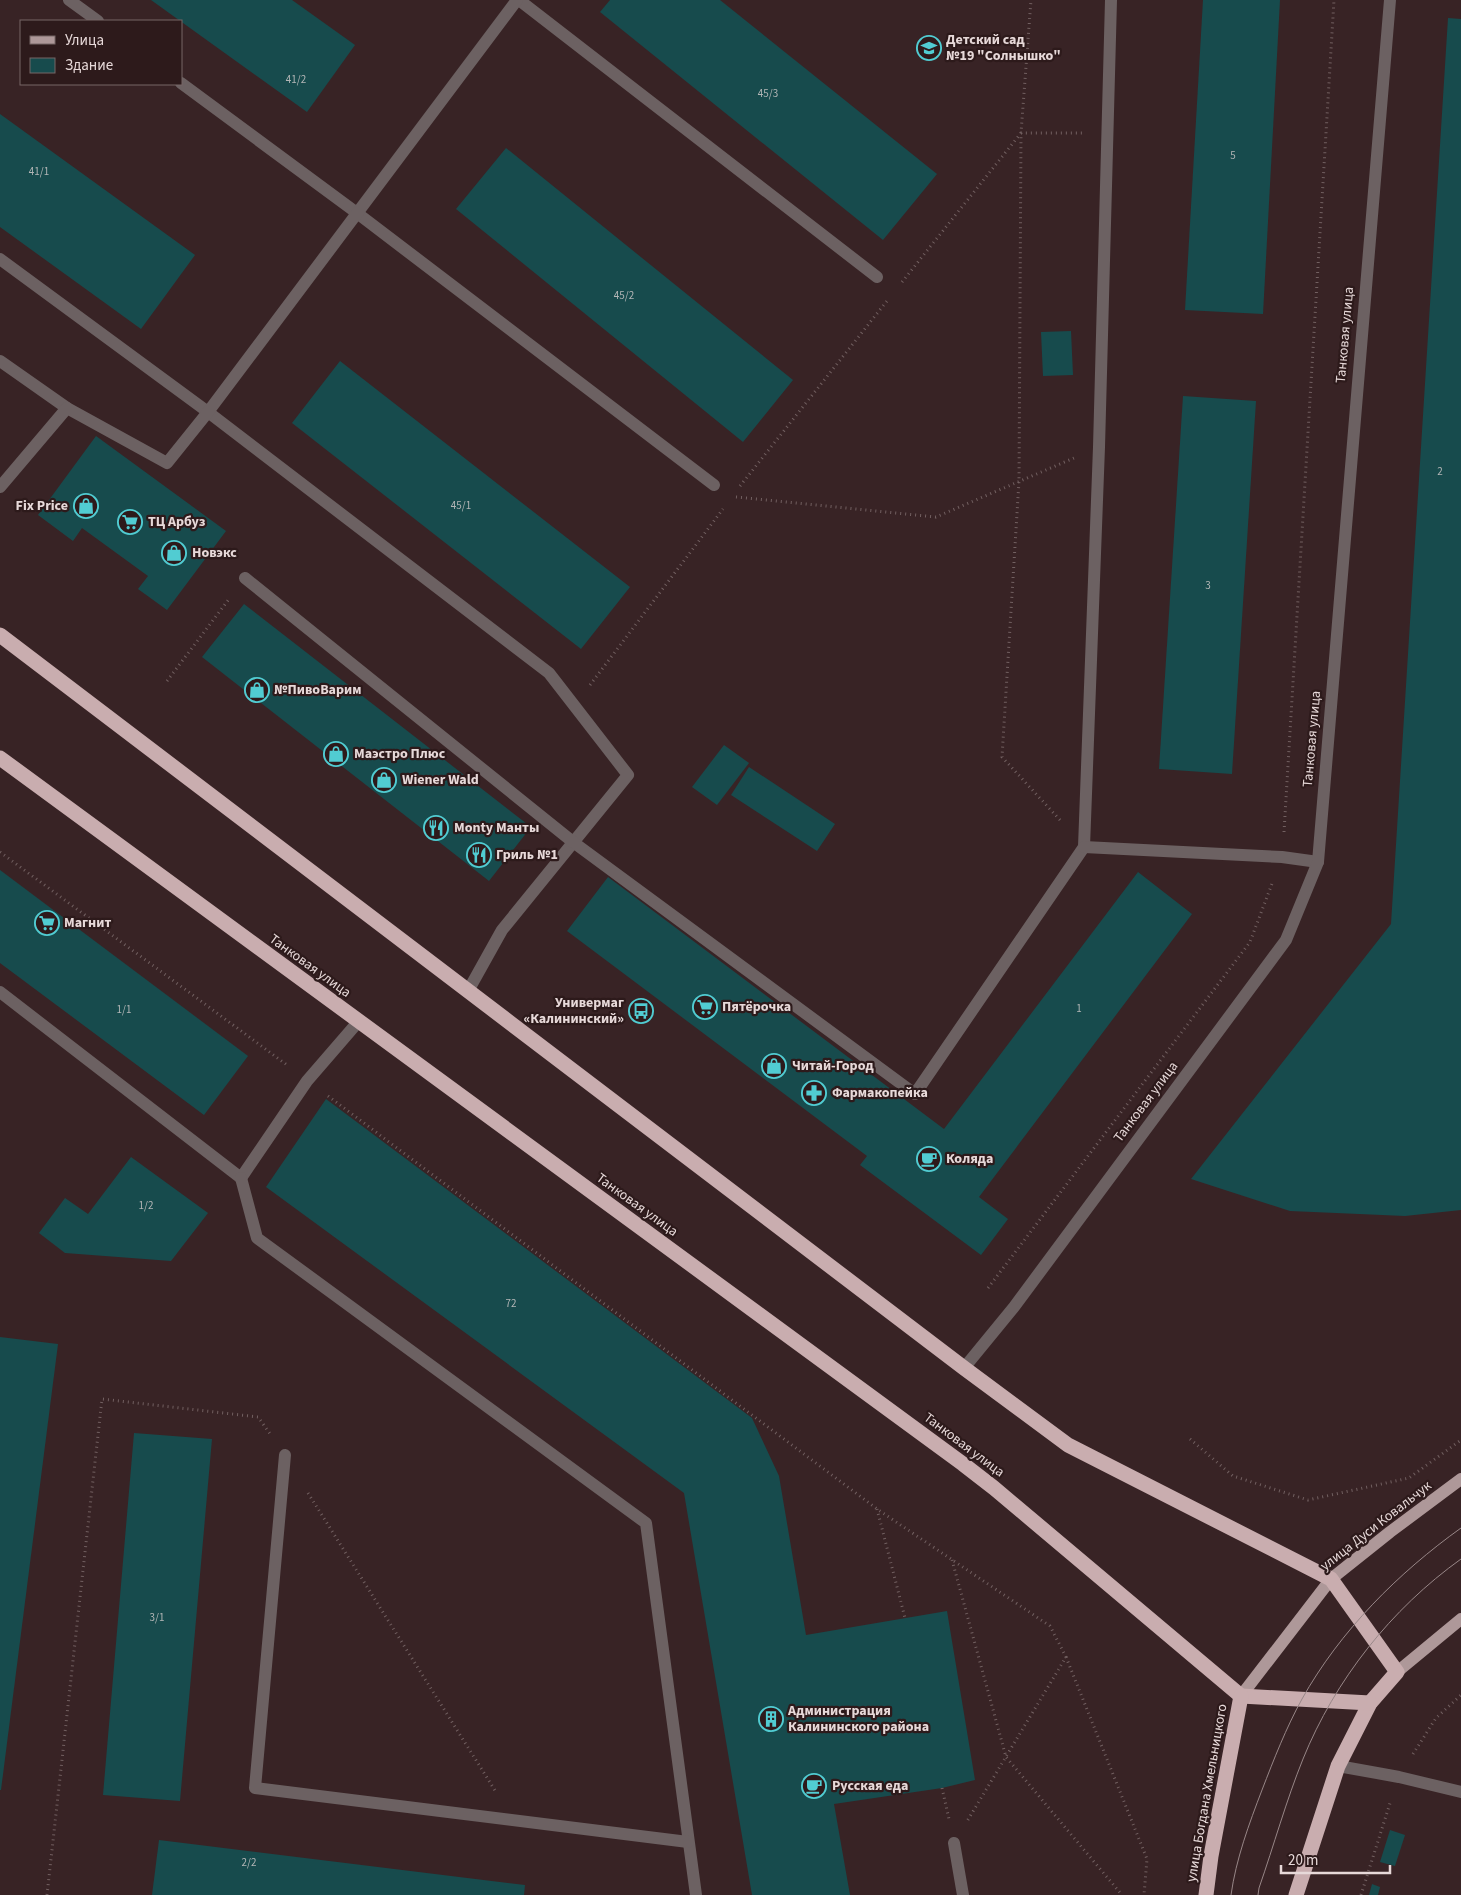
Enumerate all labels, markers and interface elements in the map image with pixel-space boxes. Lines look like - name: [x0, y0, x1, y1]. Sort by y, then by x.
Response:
- legend: [20, 20, 182, 85]
- text: Улица: [65, 30, 104, 51]
- place label: Детский сад №19 "Солнышко": [946, 30, 1061, 66]
- school or university icon: Детский сад №19 "Солнышко": [916, 35, 942, 61]
- text: Здание: [65, 55, 113, 76]
- house number: 41/2: [286, 72, 306, 87]
- house number: 45/3: [758, 86, 778, 101]
- house number: 5: [1230, 148, 1236, 163]
- house number: 41/1: [29, 164, 49, 179]
- street label: Танковая улица: [1331, 286, 1359, 384]
- house number: 45/2: [614, 288, 634, 303]
- house number: 2: [1437, 464, 1443, 479]
- shop icon: Fix Price: [73, 493, 99, 519]
- place label: Fix Price: [16, 496, 68, 516]
- house number: 45/1: [451, 498, 471, 513]
- supermarket icon: ТЦ Арбуз: [117, 509, 143, 535]
- place label: ТЦ Арбуз: [148, 512, 206, 532]
- shop icon: Новэкс: [161, 540, 187, 566]
- place label: Новэкс: [192, 543, 237, 563]
- house number: 3: [1205, 578, 1211, 593]
- shop icon: №ПивоВарим: [244, 677, 270, 703]
- place label: №ПивоВарим: [274, 680, 361, 700]
- street label: Танковая улица: [1298, 690, 1326, 788]
- shop icon: Маэстро Плюс: [323, 741, 349, 767]
- place label: Маэстро Плюс: [354, 744, 446, 764]
- shop icon: Wiener Wald: [371, 767, 397, 793]
- place label: Wiener Wald: [402, 770, 479, 790]
- restaurant icon: Monty Манты: [423, 815, 449, 841]
- place label: Monty Манты: [454, 818, 539, 838]
- restaurant icon: Гриль №1: [466, 842, 492, 868]
- place label: Гриль №1: [496, 845, 558, 865]
- supermarket icon: Магнит: [34, 910, 60, 936]
- place label: Магнит: [64, 913, 111, 933]
- street label: Танковая улица: [265, 930, 355, 1002]
- place label: Универмаг «Калининский»: [523, 993, 624, 1029]
- supermarket icon: Пятёрочка: [692, 994, 718, 1020]
- place label: Пятёрочка: [722, 997, 791, 1017]
- bus stop icon: Универмаг «Калининский»: [628, 998, 654, 1024]
- house number: 1: [1076, 1001, 1082, 1016]
- house number: 1/1: [117, 1002, 131, 1017]
- shop icon: Читай-Город: [761, 1053, 787, 1079]
- place label: Читай-Город: [792, 1056, 874, 1076]
- street label: Танковая улица: [1109, 1057, 1183, 1147]
- pharmacy icon: Фармакопейка: [801, 1080, 827, 1106]
- place label: Фармакопейка: [832, 1083, 928, 1103]
- cafe icon: Коляда: [916, 1146, 942, 1172]
- place label: Коляда: [946, 1149, 993, 1169]
- street label: Танковая улица: [592, 1169, 682, 1241]
- house number: 1/2: [139, 1198, 153, 1213]
- house number: 72: [506, 1296, 516, 1311]
- street label: Танковая улица: [919, 1408, 1009, 1482]
- street label: улица Дуси Ковальчук: [1316, 1476, 1436, 1576]
- house number: 3/1: [150, 1610, 164, 1625]
- place label: Администрация Калининского района: [787, 1701, 929, 1737]
- street label: улица Богдана Хмельницкого: [1181, 1702, 1233, 1884]
- building icon: Администрация Калининского района: [758, 1706, 784, 1732]
- cafe icon: Русская еда: [801, 1773, 827, 1799]
- place label: Русская еда: [832, 1776, 908, 1796]
- scale bar: [1281, 1842, 1390, 1874]
- text: 20 m: [1288, 1850, 1318, 1871]
- house number: 2/2: [242, 1855, 256, 1870]

